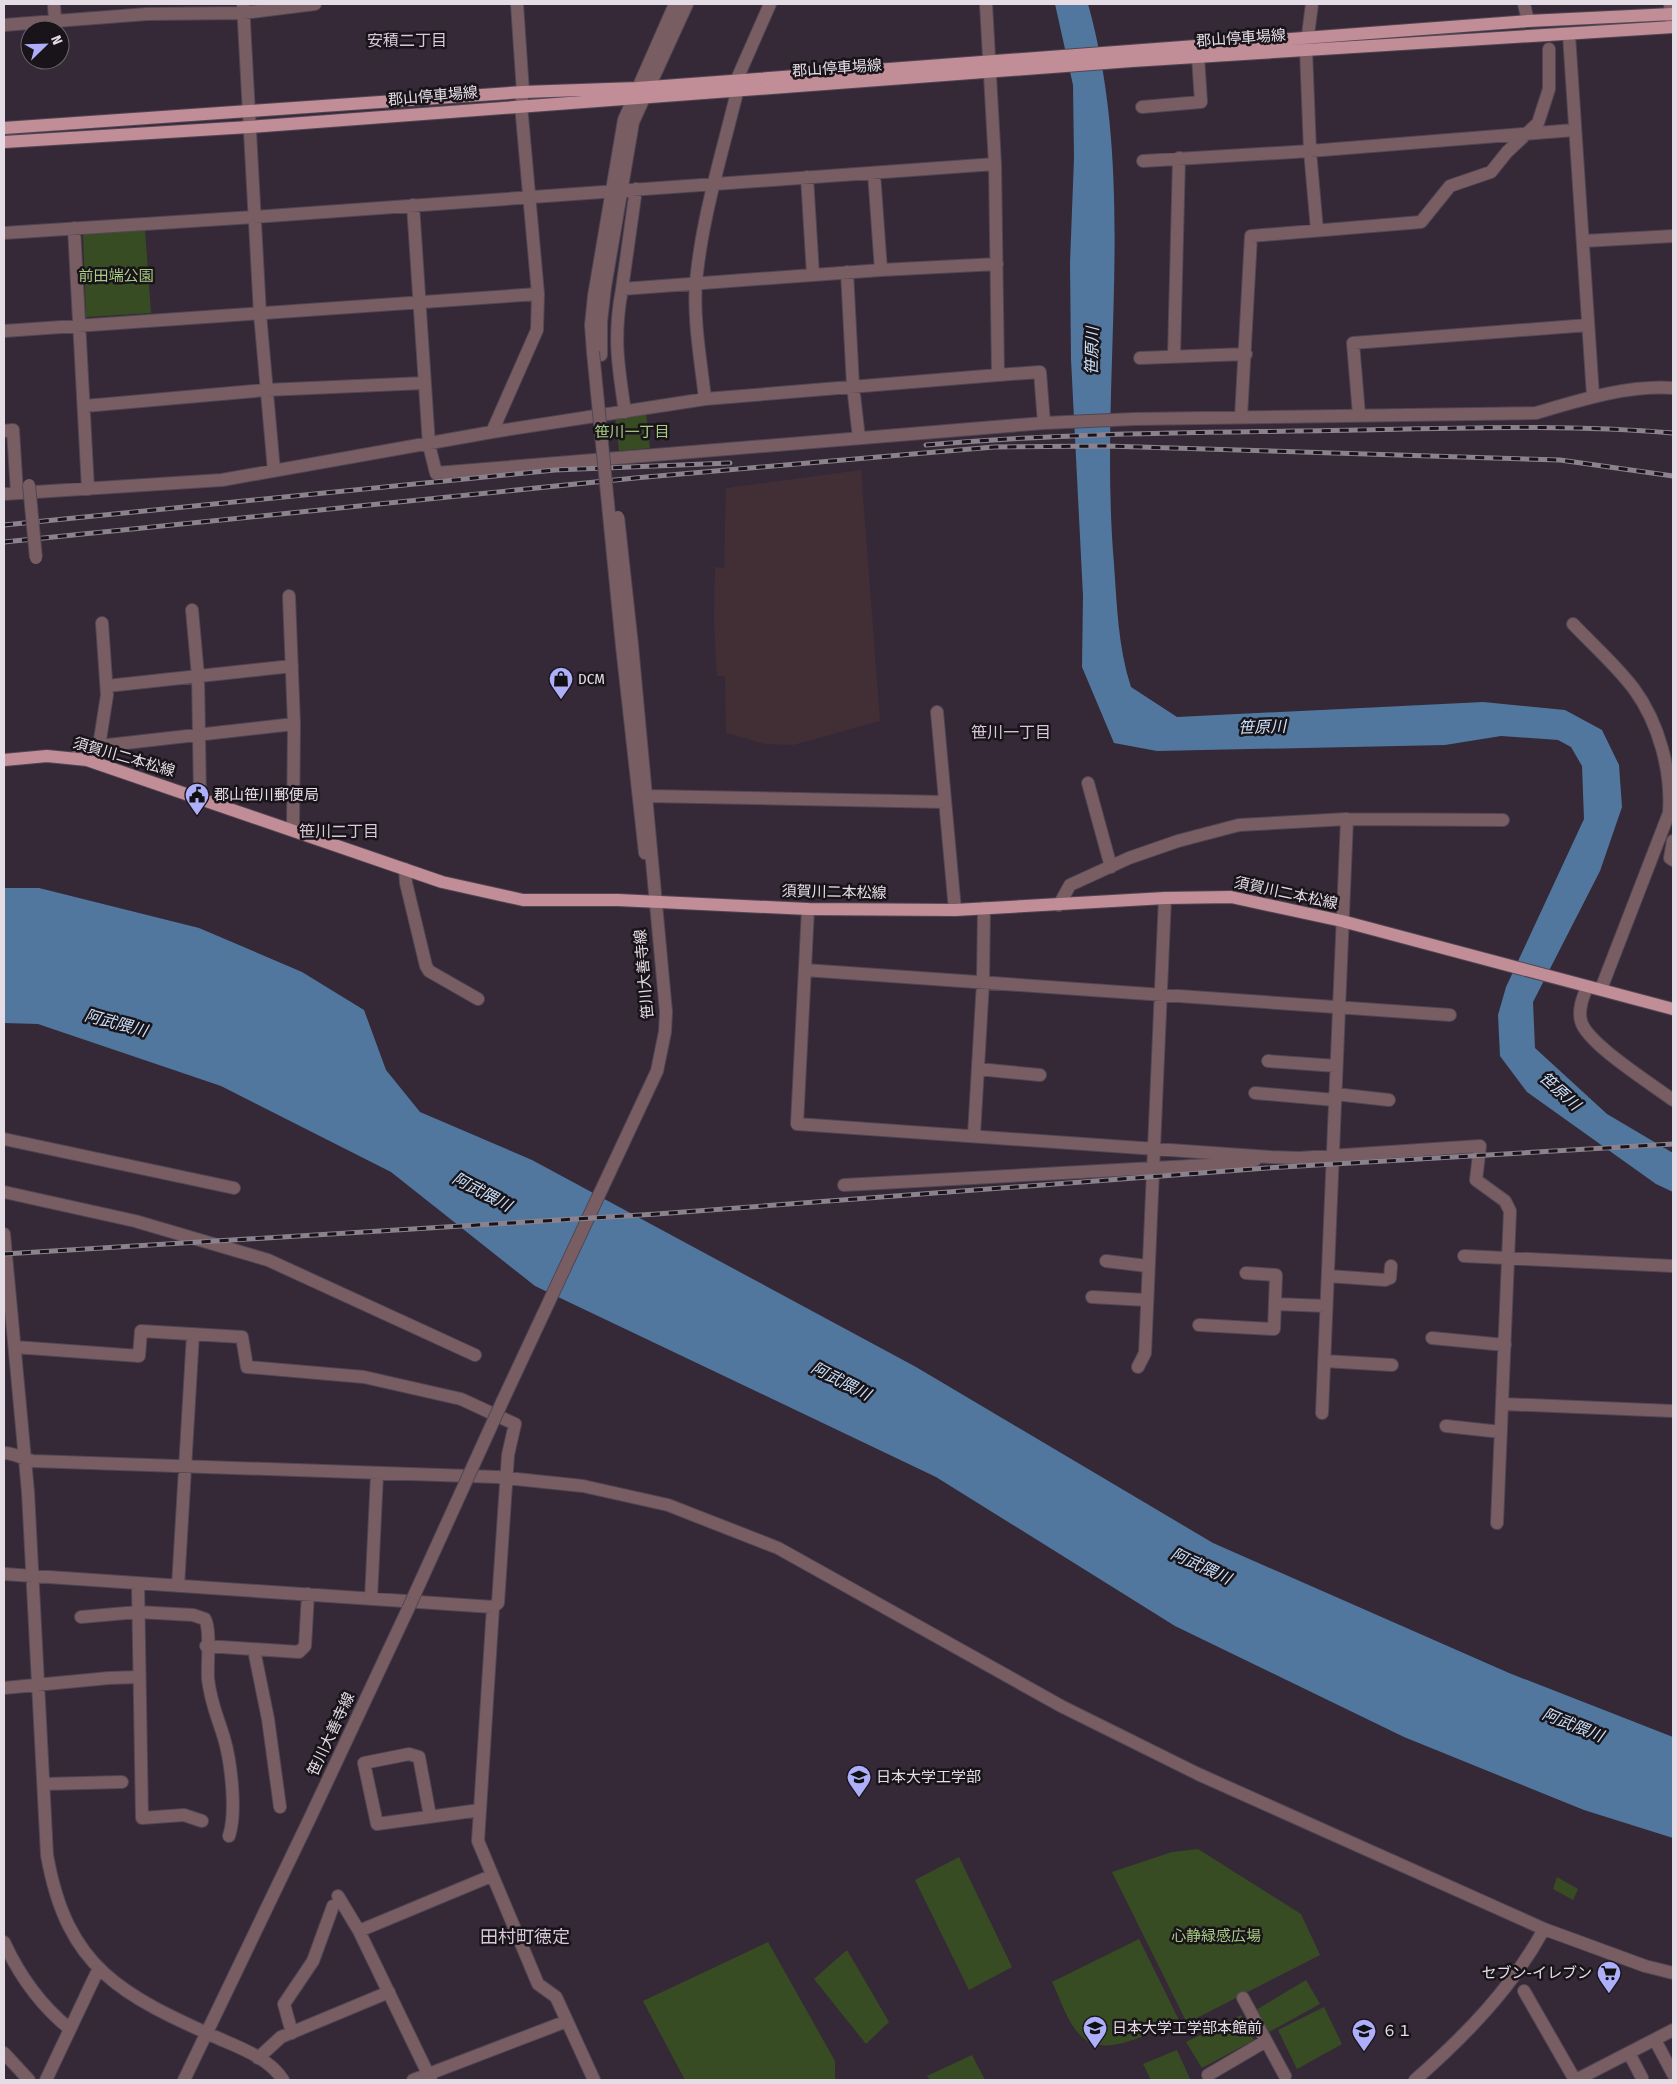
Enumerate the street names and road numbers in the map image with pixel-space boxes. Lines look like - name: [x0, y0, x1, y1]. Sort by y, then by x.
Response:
- street label: 郡山停車場線: [1195, 26, 1287, 50]
- street label: 郡山停車場線: [791, 56, 883, 80]
- street label: 郡山停車場線: [387, 83, 479, 109]
- street label: 須賀川二本松線: [71, 734, 177, 780]
- street label: 須賀川二本松線: [1233, 873, 1339, 913]
- street label: 須賀川二本松線: [781, 882, 887, 902]
- street label: 笹川大善寺線: [631, 928, 657, 1020]
- street label: 笹川大善寺線: [304, 1689, 358, 1779]

